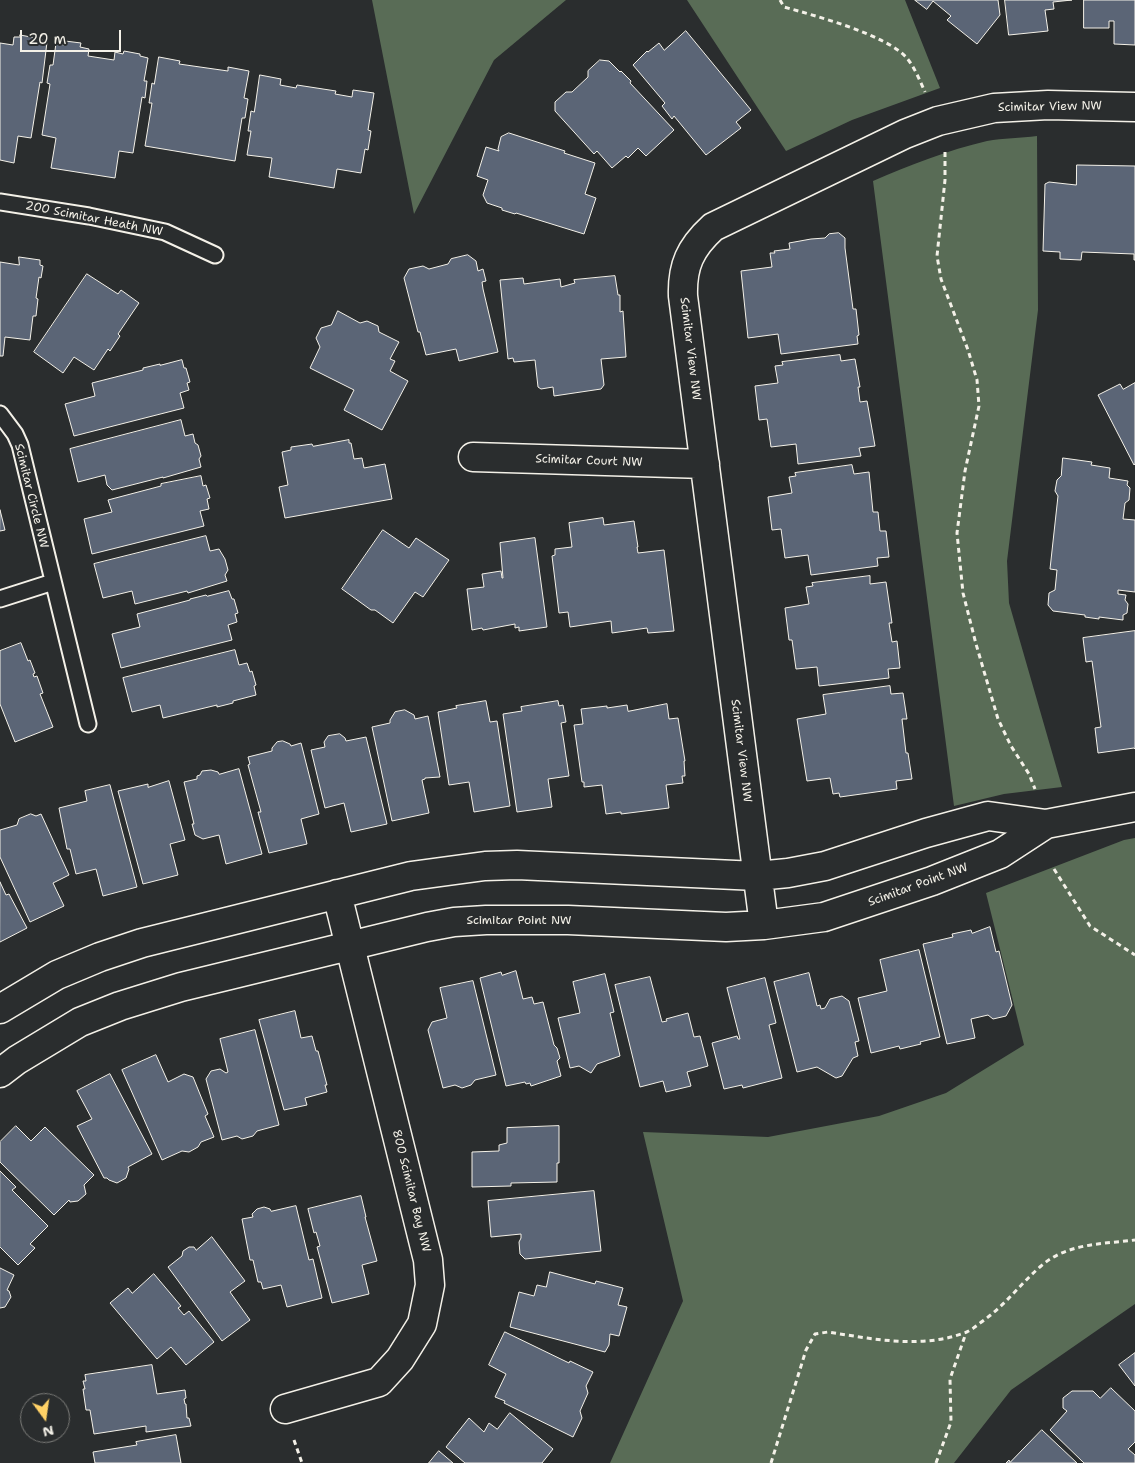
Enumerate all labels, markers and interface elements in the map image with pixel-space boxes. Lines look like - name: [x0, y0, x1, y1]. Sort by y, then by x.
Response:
- scale bar: [22, 20, 124, 52]
- text: 20 m: [28, 29, 67, 49]
- street label: Scimitar View NW: [998, 99, 1102, 115]
- street label: 200 Scimitar Heath NW: [24, 199, 164, 239]
- street label: Scimitar View NW: [677, 296, 703, 402]
- street label: Scimitar Circle NW: [11, 442, 51, 550]
- street label: Scimitar Court NW: [535, 452, 643, 470]
- street label: Scimitar View NW: [728, 698, 754, 804]
- street label: Scimitar Point NW: [866, 860, 970, 910]
- street label: Scimitar Point NW: [466, 914, 572, 928]
- street label: 800 Scimitar Bay NW: [389, 1128, 433, 1254]
- north arrow: [20, 1393, 70, 1443]
- text: N: [41, 1422, 56, 1442]

